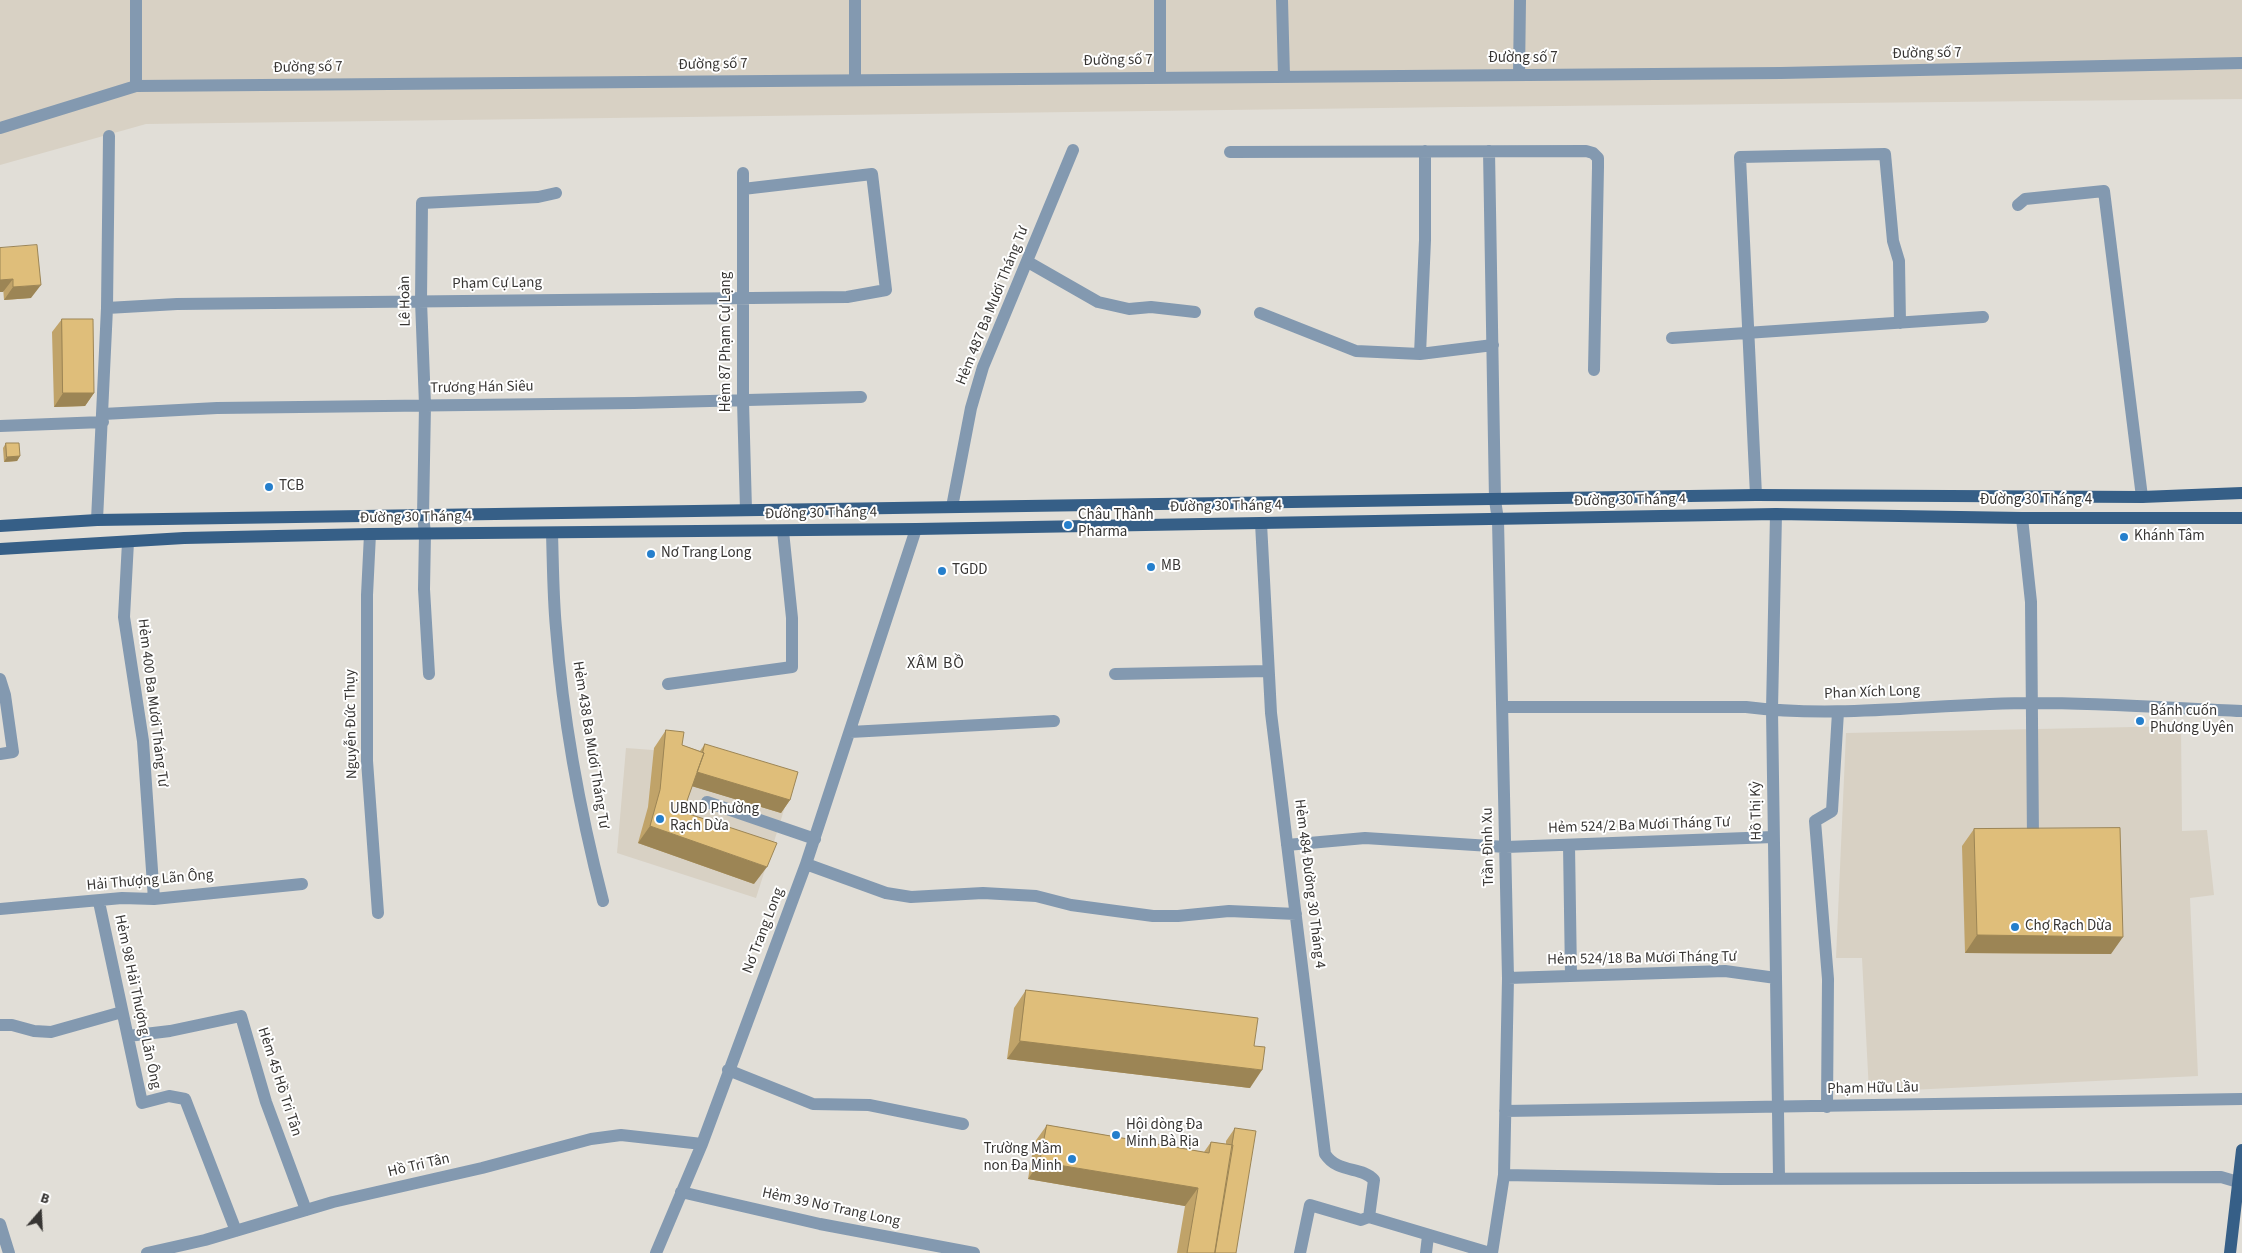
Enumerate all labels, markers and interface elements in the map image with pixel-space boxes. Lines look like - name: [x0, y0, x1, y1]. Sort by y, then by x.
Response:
- street label: Đường số 7: [1892, 44, 1962, 64]
- street label: Đường số 7: [1488, 50, 1558, 68]
- street label: Đường số 7: [1083, 51, 1153, 71]
- street label: Đường số 7: [678, 55, 748, 75]
- street label: Đường số 7: [273, 58, 343, 78]
- street label: Hẻm 487 Ba Mươi Tháng Tư: [953, 224, 1033, 388]
- street label: Hẻm 87 Phạm Cự Lạng: [718, 272, 736, 412]
- street label: Phạm Cự Lạng: [452, 274, 542, 294]
- street label: Lê Hoàn: [397, 275, 415, 327]
- street label: Trương Hán Siêu: [430, 378, 534, 398]
- place label: TCB: [279, 478, 304, 496]
- marker: TCB: [263, 481, 275, 493]
- street label: Đường 30 Tháng 4: [1574, 491, 1686, 511]
- street label: Đường 30 Tháng 4: [1980, 492, 2092, 510]
- street label: Đường 30 Tháng 4: [1170, 497, 1282, 517]
- street label: Đường 30 Tháng 4: [765, 504, 877, 524]
- place label: Châu Thành Pharma: [1078, 507, 1154, 542]
- street label: Đường 30 Tháng 4: [360, 508, 472, 528]
- marker: Châu Thành Pharma: [1062, 519, 1074, 531]
- place label: Khánh Tâm: [2134, 528, 2205, 546]
- marker: Khánh Tâm: [2118, 531, 2130, 543]
- place label: Nơ Trang Long: [661, 545, 751, 563]
- marker: Nơ Trang Long: [645, 548, 657, 560]
- place label: MB: [1161, 558, 1181, 576]
- marker: MB: [1145, 561, 1157, 573]
- place label: TGDD: [952, 562, 987, 580]
- marker: TGDD: [936, 565, 948, 577]
- street label: Hẻm 400 Ba Mươi Tháng Tư: [133, 618, 171, 788]
- district label: XÂM BỒ: [906, 654, 966, 674]
- street label: Hẻm 438 Ba Mươi Tháng Tư: [568, 660, 612, 830]
- street label: Nguyễn Đức Thụy: [342, 669, 362, 779]
- street label: Phan Xích Long: [1824, 682, 1920, 704]
- place label: Bánh cuốn Phương Uyên: [2150, 703, 2234, 738]
- marker: Bánh cuốn Phương Uyên: [2134, 715, 2146, 727]
- street label: Hồ Thị Kỷ: [1747, 781, 1767, 841]
- street label: Hẻm 484 Đường 30 Tháng 4: [1290, 798, 1328, 970]
- place label: UBND Phường Rạch Dừa: [670, 801, 759, 836]
- street label: Trần Đình Xu: [1479, 807, 1499, 887]
- marker: UBND Phường Rạch Dừa: [654, 813, 666, 825]
- street label: Hẻm 524/2 Ba Mươi Tháng Tư: [1548, 814, 1730, 838]
- street label: Hải Thượng Lãn Ông: [86, 866, 214, 896]
- street label: Nơ Trang Long: [739, 886, 789, 976]
- street label: Hẻm 98 Hải Thượng Lãn Ông: [110, 913, 164, 1091]
- place label: Chợ Rạch Dừa: [2025, 918, 2112, 936]
- marker: Chợ Rạch Dừa: [2009, 921, 2021, 933]
- street label: Hẻm 524/18 Ba Mươi Tháng Tư: [1547, 948, 1737, 970]
- street label: Hẻm 45 Hồ Tri Tân: [253, 1025, 305, 1139]
- street label: Phạm Hữu Lầu: [1827, 1079, 1919, 1099]
- place label: Hội dòng Đa Minh Bà Rịa: [1126, 1117, 1203, 1152]
- marker: Hội dòng Đa Minh Bà Rịa: [1110, 1129, 1122, 1141]
- place label: Trường Mầm non Đa Minh: [983, 1141, 1062, 1176]
- street label: Hồ Tri Tân: [386, 1150, 452, 1182]
- marker: Trường Mầm non Đa Minh: [1066, 1153, 1078, 1165]
- street label: Hẻm 39 Nơ Trang Long: [760, 1185, 902, 1231]
- north arrow: [15, 1188, 65, 1238]
- text: B: [38, 1188, 52, 1210]

